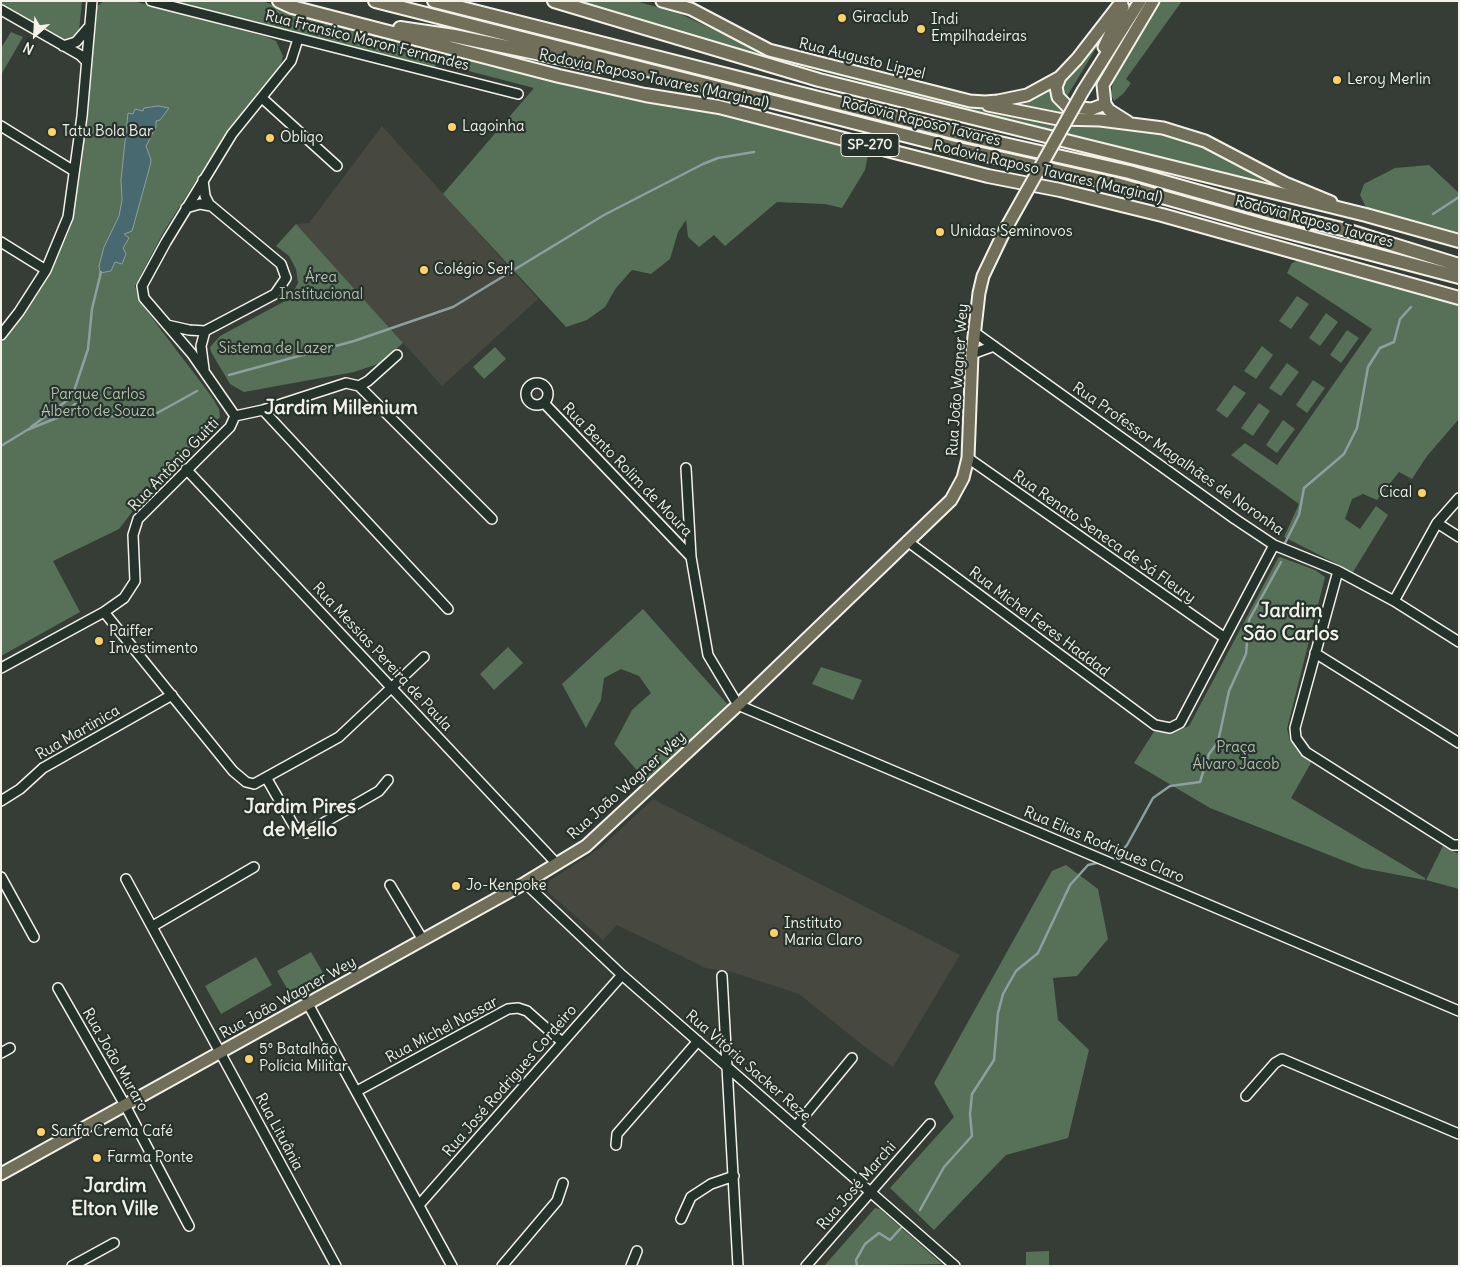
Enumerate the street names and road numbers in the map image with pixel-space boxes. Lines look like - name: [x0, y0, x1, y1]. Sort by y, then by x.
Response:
- street label: Rua Fransico Moron Fernandes: [263, 7, 471, 75]
- street label: Rua Augusto Lippel: [797, 35, 927, 83]
- street label: Rodovia Raposo Tavares (Marginal): [537, 46, 771, 112]
- street label: Rodovia Raposo Tavares: [840, 93, 1002, 151]
- road number: SP-270: [841, 134, 899, 156]
- street label: Rodovia Raposo Tavares (Marginal): [931, 137, 1165, 207]
- street label: Rodovia Raposo Tavares: [1233, 192, 1395, 252]
- street label: Rua João Wagner Wey: [944, 303, 972, 457]
- street label: Rua Professor Magalhães de Noronha: [1069, 379, 1287, 539]
- street label: Rua Bento Rolim de Moura: [558, 399, 696, 541]
- street label: Rua Antônio Guitti: [125, 415, 223, 515]
- street label: Rua Renato Seneca de Sá Fleury: [1009, 467, 1199, 607]
- street label: Rua Michel Feres Haddad: [965, 563, 1113, 681]
- street label: Rua Messias Pereira de Paula: [308, 579, 456, 735]
- street label: Rua Martinica: [33, 702, 123, 764]
- street label: Rua João Wagner Wey: [564, 728, 690, 844]
- street label: Rua Elias Rodrigues Claro: [1021, 803, 1187, 887]
- street label: Rua João Wagner Wey: [217, 953, 359, 1043]
- street label: Rua Michel Nassar: [383, 993, 501, 1067]
- street label: Rua José Rodrigues Cordeiro: [439, 1001, 581, 1161]
- street label: Rua João Muraro: [78, 1005, 152, 1115]
- street label: Rua Vitória Sacker Reze: [682, 1007, 814, 1125]
- street label: Rua Lituânia: [251, 1090, 307, 1174]
- street label: Rua José Marchi: [814, 1138, 900, 1234]

